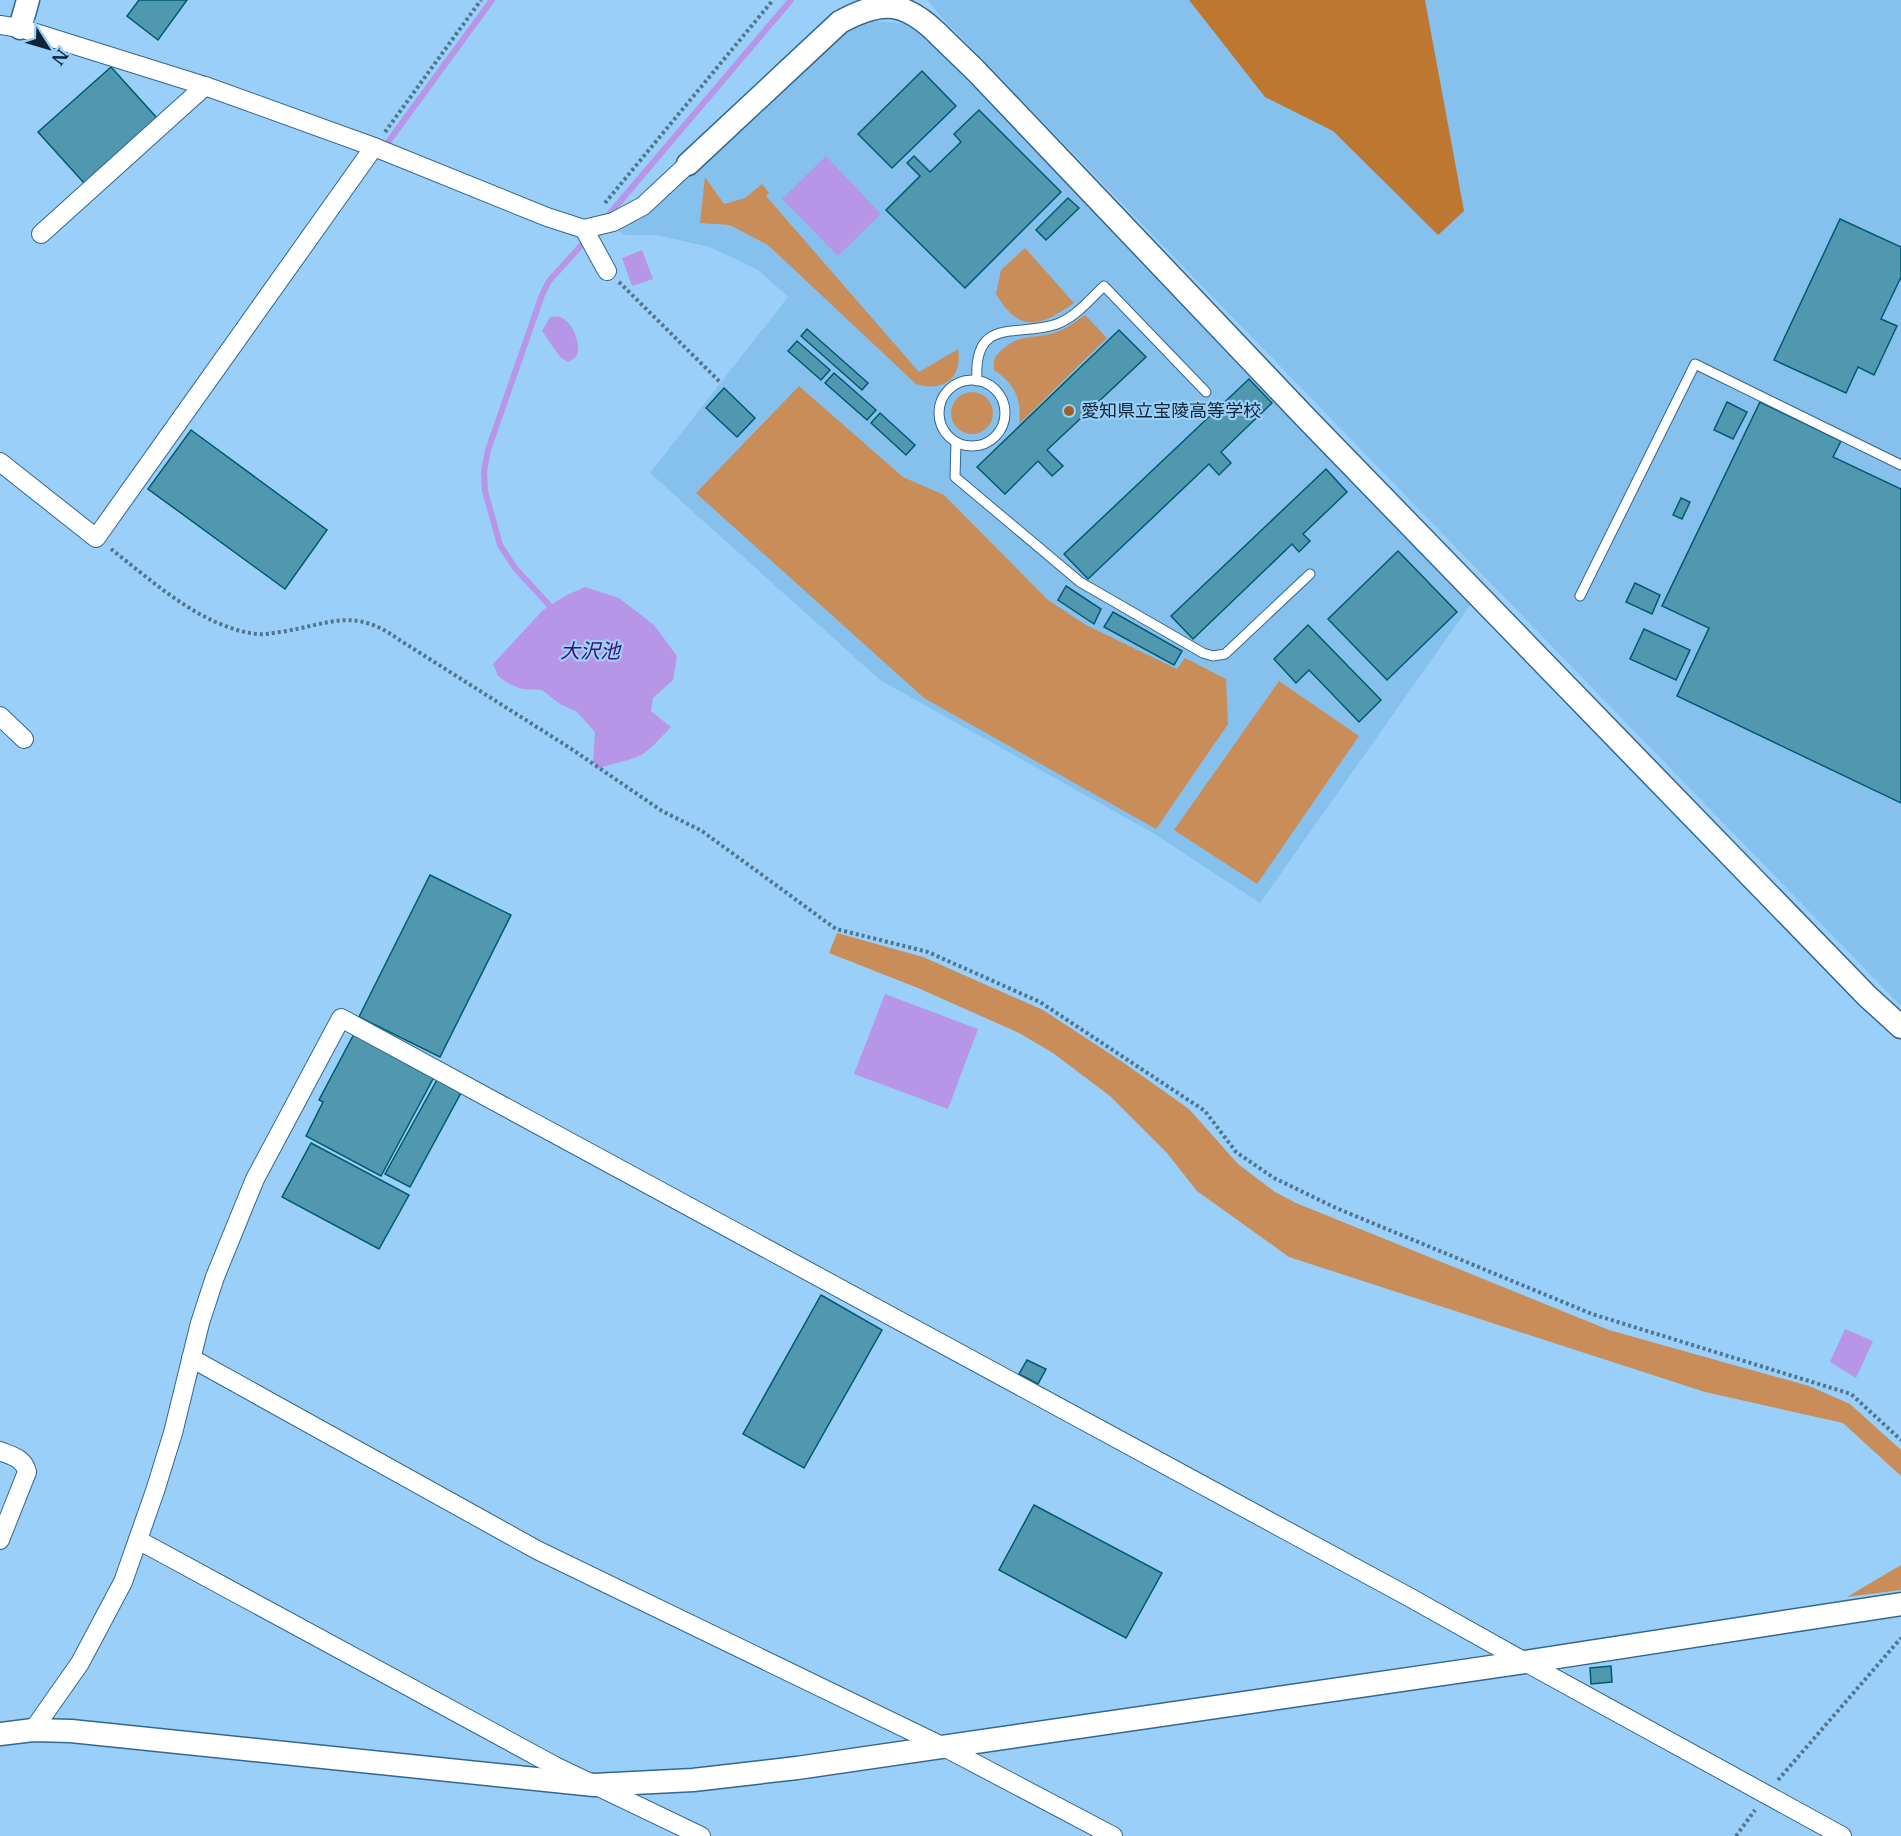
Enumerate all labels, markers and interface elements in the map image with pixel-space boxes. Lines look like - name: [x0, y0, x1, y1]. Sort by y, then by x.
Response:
- north arrow: [18, 18, 78, 78]
- text: N: [47, 45, 72, 69]
- place label: 愛知県立宝陵高等学校: [1081, 400, 1261, 422]
- marker: 愛知県立宝陵高等学校: [1062, 404, 1076, 418]
- water label: 大沢池: [560, 639, 622, 663]

